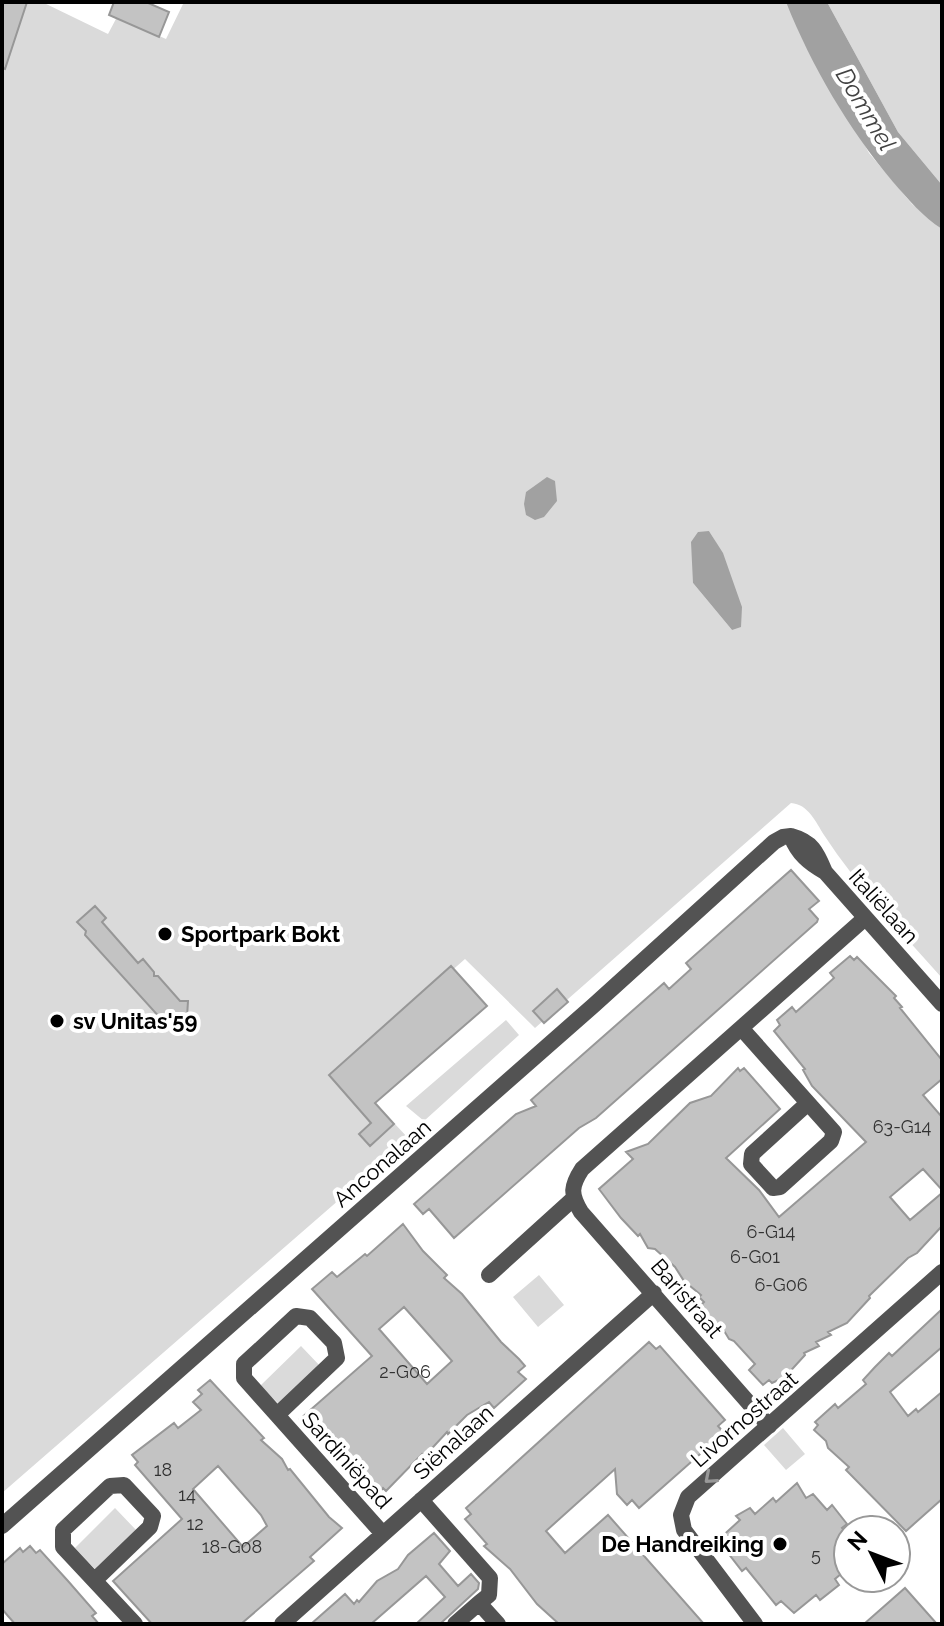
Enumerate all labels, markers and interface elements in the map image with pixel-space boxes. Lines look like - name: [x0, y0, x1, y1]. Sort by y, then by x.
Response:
- water label: Dommel: [830, 62, 902, 156]
- street label: Italiëlaan: [844, 863, 924, 949]
- place label: Sportpark Bokt: [181, 921, 341, 947]
- marker: Sportpark Bokt: [156, 925, 174, 943]
- place label: sv Unitas'59: [73, 1008, 197, 1034]
- marker: sv Unitas'59: [48, 1012, 66, 1030]
- street label: Anconalaan: [328, 1114, 436, 1212]
- house number: 63-G14: [873, 1116, 931, 1137]
- house number: 6-G14: [747, 1221, 796, 1242]
- house number: 6-G01: [730, 1246, 780, 1267]
- street label: Baristraat: [646, 1253, 729, 1343]
- house number: 6-G06: [754, 1274, 808, 1295]
- house number: 2-G06: [379, 1361, 431, 1382]
- street label: Livornostraat: [685, 1365, 803, 1472]
- street label: Siënalaan: [408, 1399, 498, 1485]
- street label: Sardiniëpad: [297, 1406, 397, 1514]
- house number: 18: [154, 1459, 172, 1480]
- one-way arrow: [705, 1468, 720, 1482]
- house number: 14: [178, 1484, 196, 1505]
- house number: 12: [186, 1513, 204, 1534]
- north arrow: [832, 1514, 912, 1594]
- text: N: [842, 1526, 872, 1556]
- place label: De Handreiking: [601, 1531, 764, 1557]
- marker: De Handreiking: [771, 1535, 789, 1553]
- house number: 18-G08: [202, 1536, 262, 1557]
- house number: 5: [811, 1544, 821, 1565]

